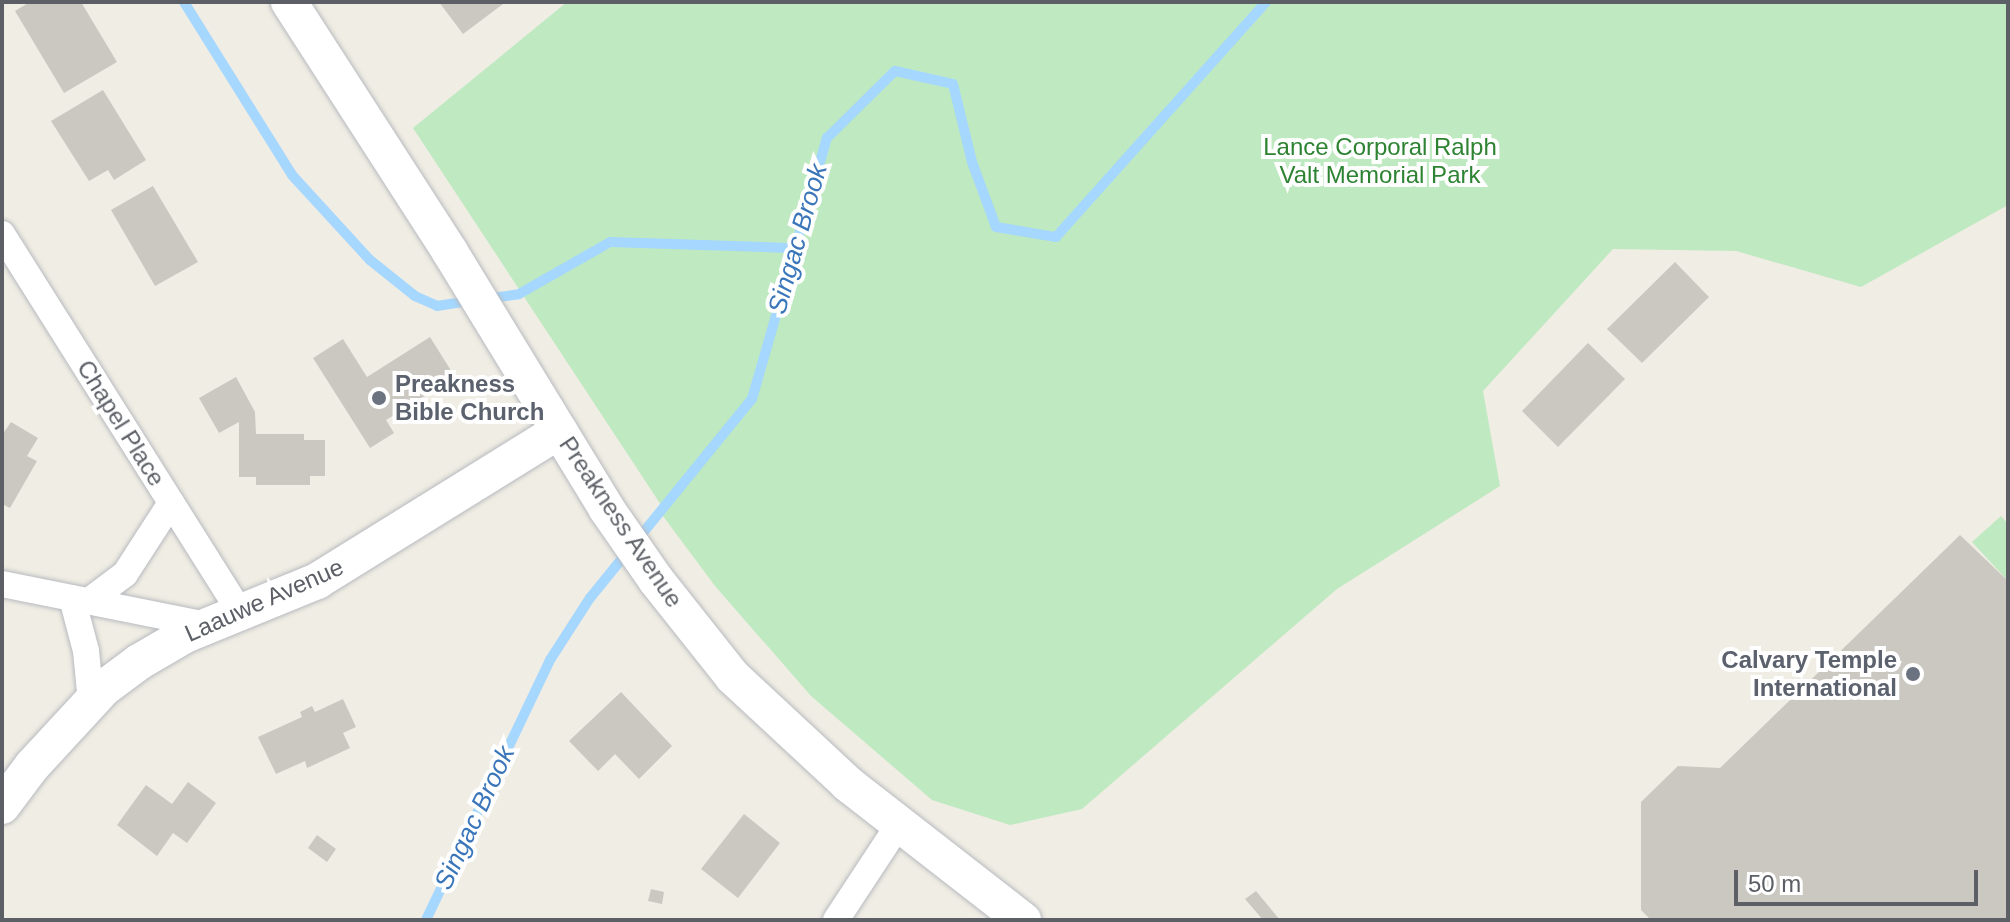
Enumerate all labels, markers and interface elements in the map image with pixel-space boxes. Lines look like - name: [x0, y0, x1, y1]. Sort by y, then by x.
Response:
- park label: Lance Corporal Ralph Valt Memorial Park: [1263, 133, 1497, 189]
- water label: Singac Brook: [762, 160, 834, 318]
- street label: Chapel Place: [71, 355, 171, 491]
- place label: Preakness Bible Church: [395, 370, 544, 426]
- marker: Preakness Bible Church: [370, 389, 388, 407]
- street label: Preakness Avenue: [553, 431, 689, 613]
- street label: Laauwe Avenue: [180, 552, 348, 648]
- place label: Calvary Temple International: [1721, 646, 1897, 702]
- marker: Calvary Temple International: [1904, 665, 1922, 683]
- water label: Singac Brook: [428, 741, 522, 895]
- scale bar: [1738, 854, 1982, 904]
- text: 50 m: [1748, 870, 1801, 897]

